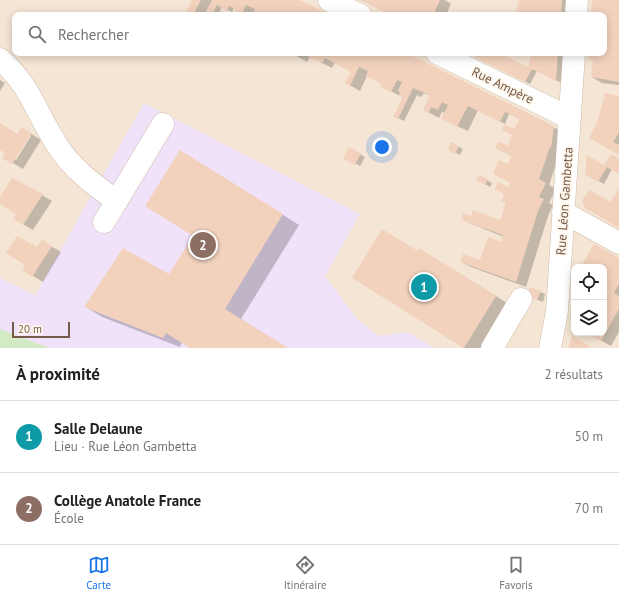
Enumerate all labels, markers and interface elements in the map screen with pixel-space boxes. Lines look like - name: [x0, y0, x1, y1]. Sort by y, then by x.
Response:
- search box: [12, 12, 607, 56]
- icon: search: [26, 23, 48, 45]
- text: Rechercher: [58, 25, 129, 44]
- street label: Rue Ampère: [469, 63, 537, 108]
- your location: [372, 137, 392, 157]
- street label: Rue Léon Gambetta: [552, 146, 577, 256]
- pin: 2: [190, 230, 216, 260]
- map controls: [571, 264, 607, 336]
- button: locate: [571, 264, 607, 300]
- pin: 1: [411, 272, 437, 302]
- button: layers: [571, 300, 607, 336]
- scale bar: [12, 320, 70, 339]
- text: 20 m: [18, 322, 42, 336]
- text: À proximité: [16, 363, 100, 385]
- text: 2 résultats: [544, 366, 603, 383]
- text: Salle Delaune: [54, 419, 143, 438]
- text: 1: [25, 428, 33, 445]
- text: 50 m: [575, 428, 603, 445]
- text: Lieu · Rue Léon Gambetta: [54, 438, 197, 455]
- text: Collège Anatole France: [54, 491, 201, 510]
- text: 2: [25, 500, 33, 517]
- text: 70 m: [575, 500, 603, 517]
- text: École: [54, 510, 84, 527]
- tab: Carte: [86, 554, 111, 592]
- tab: Itinéraire: [284, 554, 327, 592]
- tab: Favoris: [499, 554, 533, 592]

